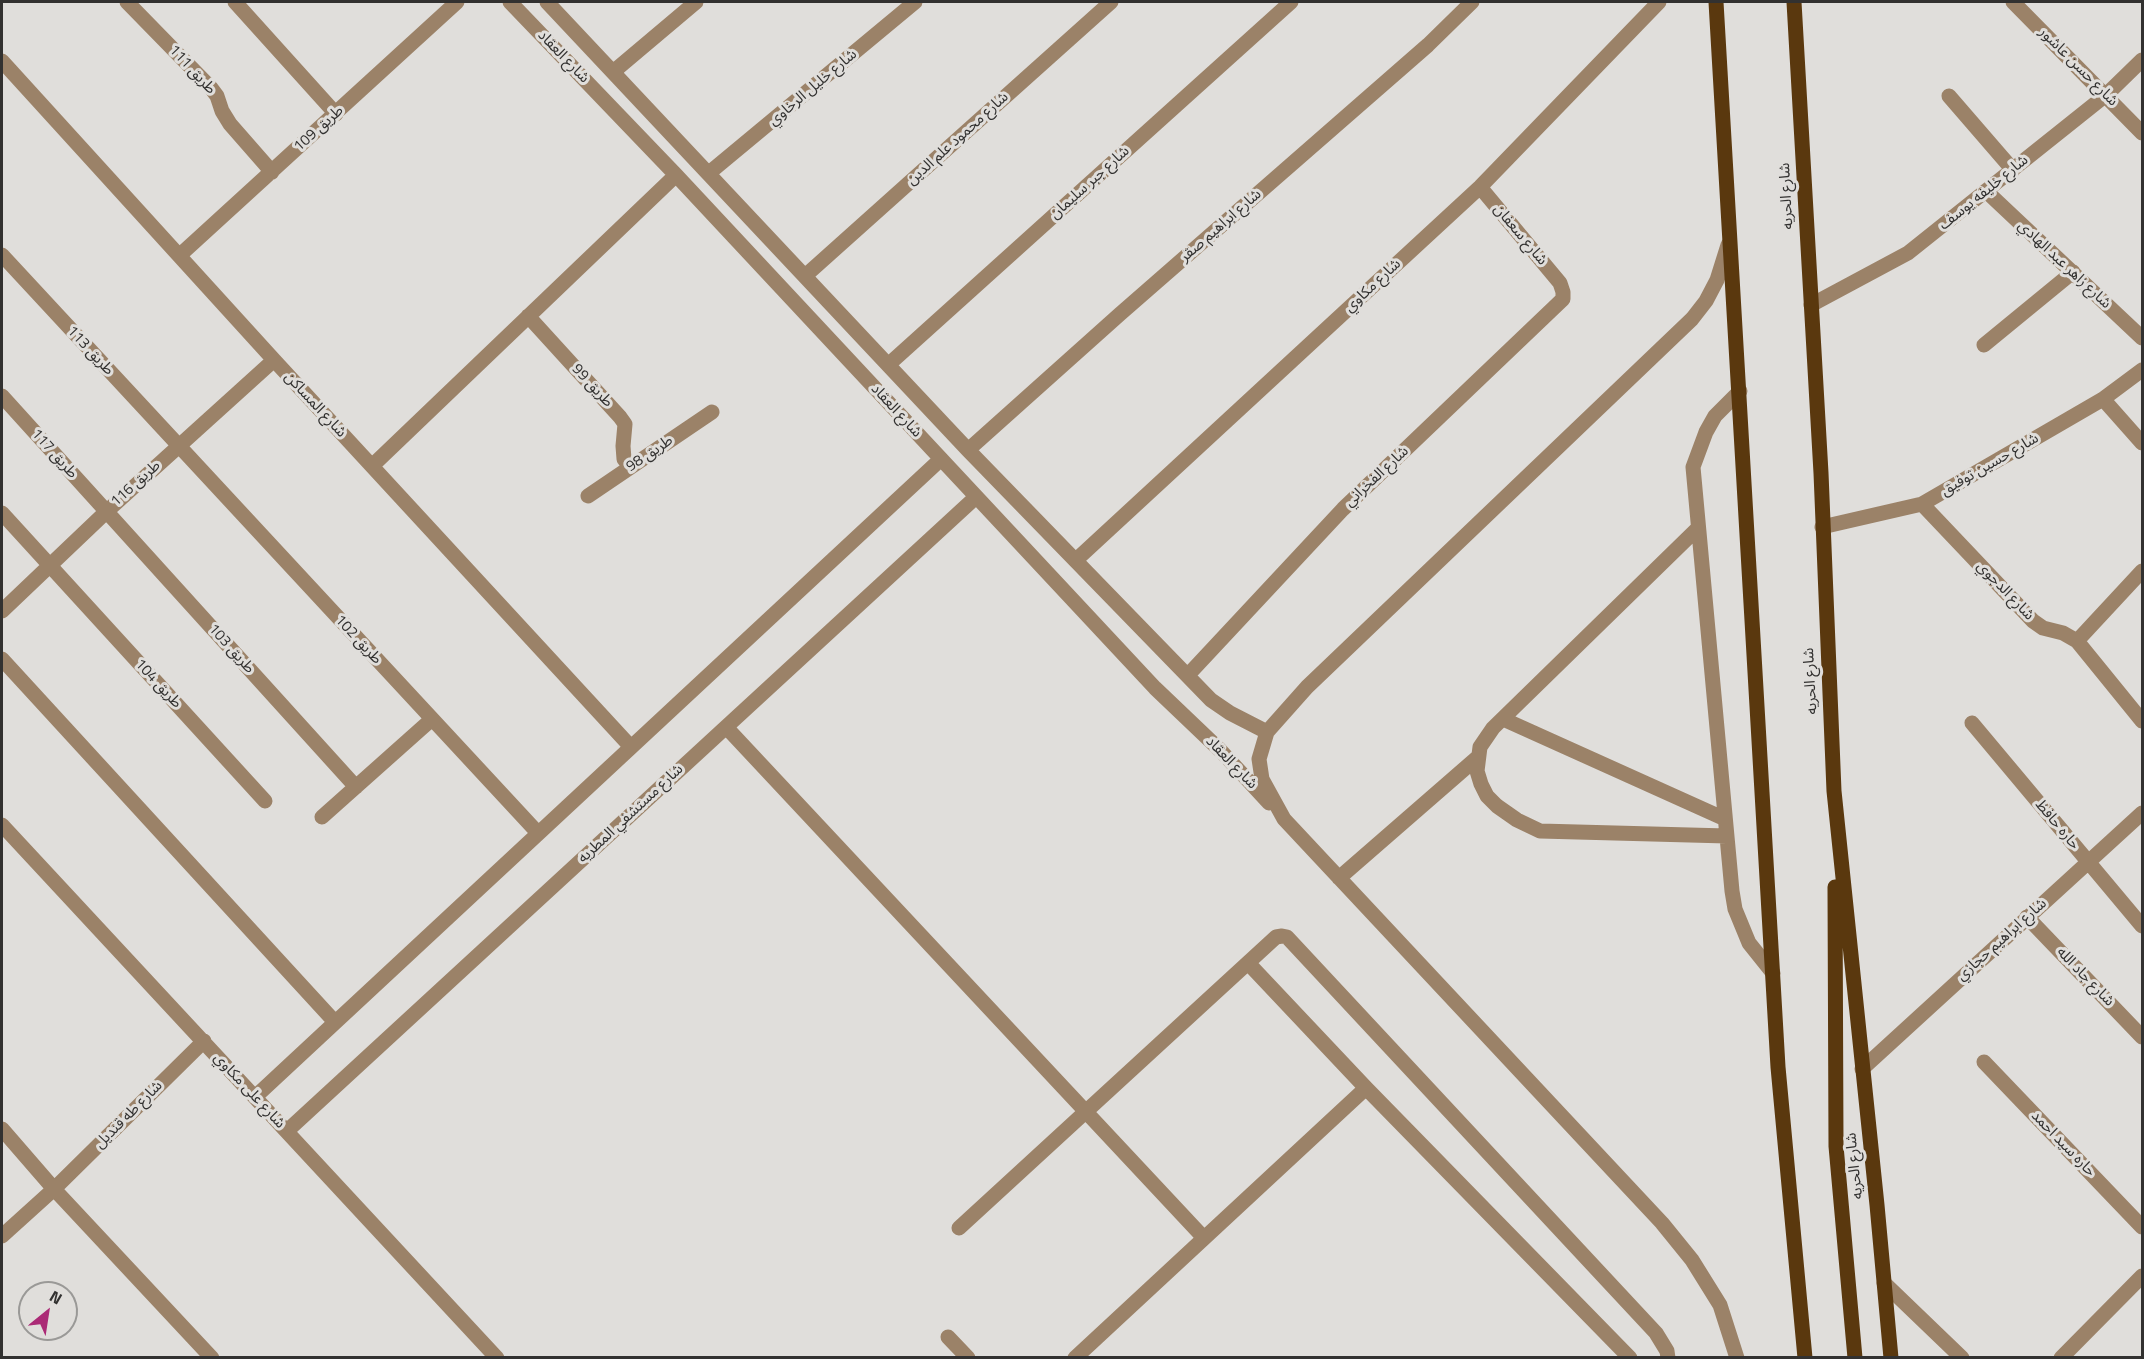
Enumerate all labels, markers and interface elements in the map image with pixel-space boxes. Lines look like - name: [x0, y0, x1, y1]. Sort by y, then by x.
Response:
- street label: شارع حسن عاشور: [2035, 24, 2121, 110]
- street label: شارع العقاد: [533, 27, 593, 87]
- street label: طريق 111: [165, 42, 219, 98]
- street label: شارع خليل الرخاوي: [765, 46, 861, 130]
- street label: شارع محمود علم الدين: [903, 89, 1013, 189]
- street label: طريق 109: [290, 102, 348, 156]
- street label: شارع جبر سليمان: [1046, 143, 1134, 223]
- street label: شارع خليفه يوسف: [1936, 152, 2032, 234]
- street label: شارع الحريه: [1776, 162, 1798, 230]
- street label: شارع ابراهيم صقر: [1177, 186, 1265, 266]
- street label: شارع سعفان: [1489, 201, 1551, 269]
- street label: شارع زاهر عبد الهادي: [2014, 217, 2114, 313]
- street label: شارع مكاوي: [1341, 255, 1405, 317]
- street label: طريق 113: [63, 323, 117, 379]
- street label: طريق 99: [568, 361, 616, 411]
- street label: شارع المساكن: [280, 369, 350, 441]
- street label: شارع العقاد: [867, 380, 925, 442]
- street label: طريق 117: [27, 425, 81, 483]
- street label: شارع حسين توفيق: [1938, 430, 2042, 500]
- street label: طريق 98: [623, 432, 677, 476]
- street label: شارع الفخراني: [1341, 443, 1413, 511]
- street label: طريق 116: [107, 457, 165, 511]
- street label: شارع الدجوي: [1972, 558, 2038, 624]
- street label: طريق 102: [331, 612, 385, 668]
- street label: طريق 103: [204, 620, 258, 678]
- street label: شارع الحريه: [1800, 647, 1822, 715]
- street label: طريق 104: [131, 656, 185, 712]
- street label: شارع العقاد: [1201, 733, 1261, 793]
- street label: شارع مستشفي المطريه: [575, 761, 687, 867]
- street label: حاره حافظ: [2031, 796, 2083, 854]
- street label: شارع ابراهيم حجازي: [1953, 895, 2051, 985]
- street label: شارع جاد الله: [2052, 944, 2118, 1010]
- street label: شارع على مكاوي: [209, 1049, 289, 1133]
- street label: شارع طه قنديل: [91, 1077, 167, 1153]
- street label: حاره سيد احمد: [2027, 1107, 2099, 1181]
- street label: شارع الحريه: [1843, 1132, 1867, 1200]
- north arrow: [18, 1281, 78, 1341]
- text: N: [45, 1284, 67, 1310]

